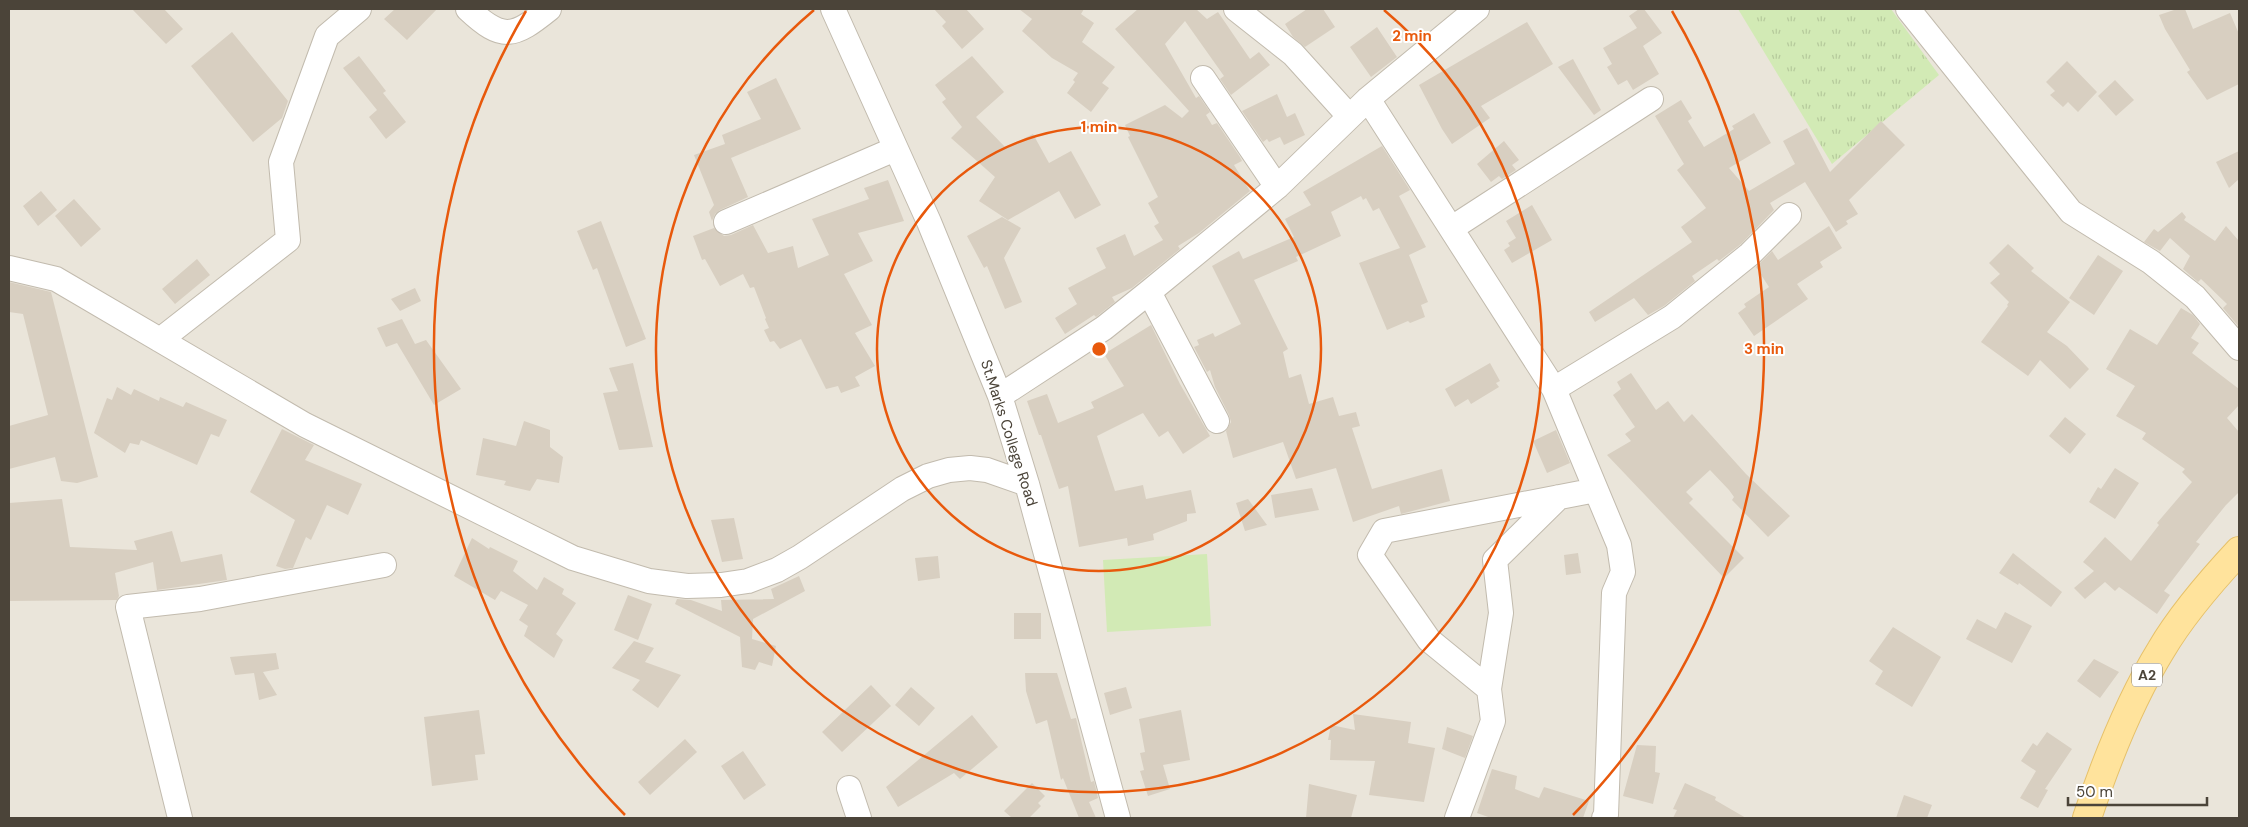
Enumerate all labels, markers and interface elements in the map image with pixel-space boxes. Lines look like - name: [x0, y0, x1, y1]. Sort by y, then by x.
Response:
- text: 2 min: [1392, 26, 1432, 46]
- text: 1 min: [1081, 117, 1117, 137]
- text: 3 min: [1744, 339, 1784, 359]
- centre of rings: [1090, 340, 1108, 358]
- street label: St.Marks College Road: [976, 357, 1042, 509]
- road number: A2: [2132, 664, 2162, 686]
- scale bar: [2068, 774, 2207, 806]
- text: 50 m: [2076, 782, 2113, 802]

